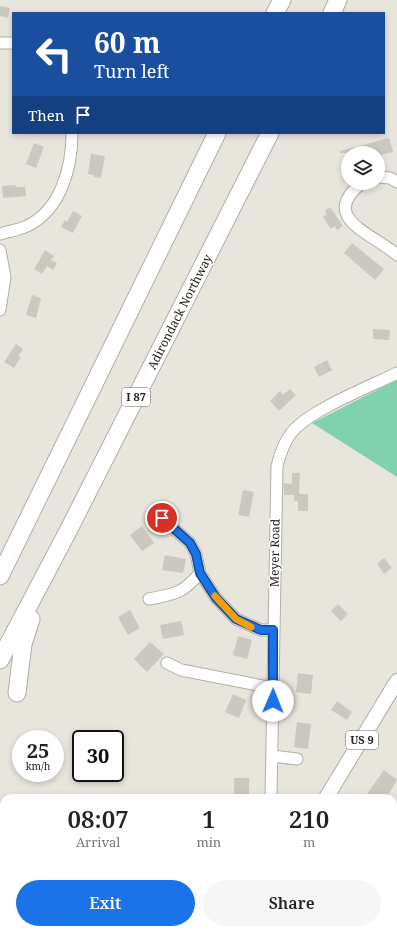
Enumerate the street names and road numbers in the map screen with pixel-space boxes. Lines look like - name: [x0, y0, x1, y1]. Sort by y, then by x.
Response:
- street label: Adirondack Northway: [143, 251, 216, 372]
- road number: I 87: [122, 388, 150, 406]
- street label: Meyer Road: [265, 518, 284, 587]
- road number: US 9: [346, 731, 378, 749]

